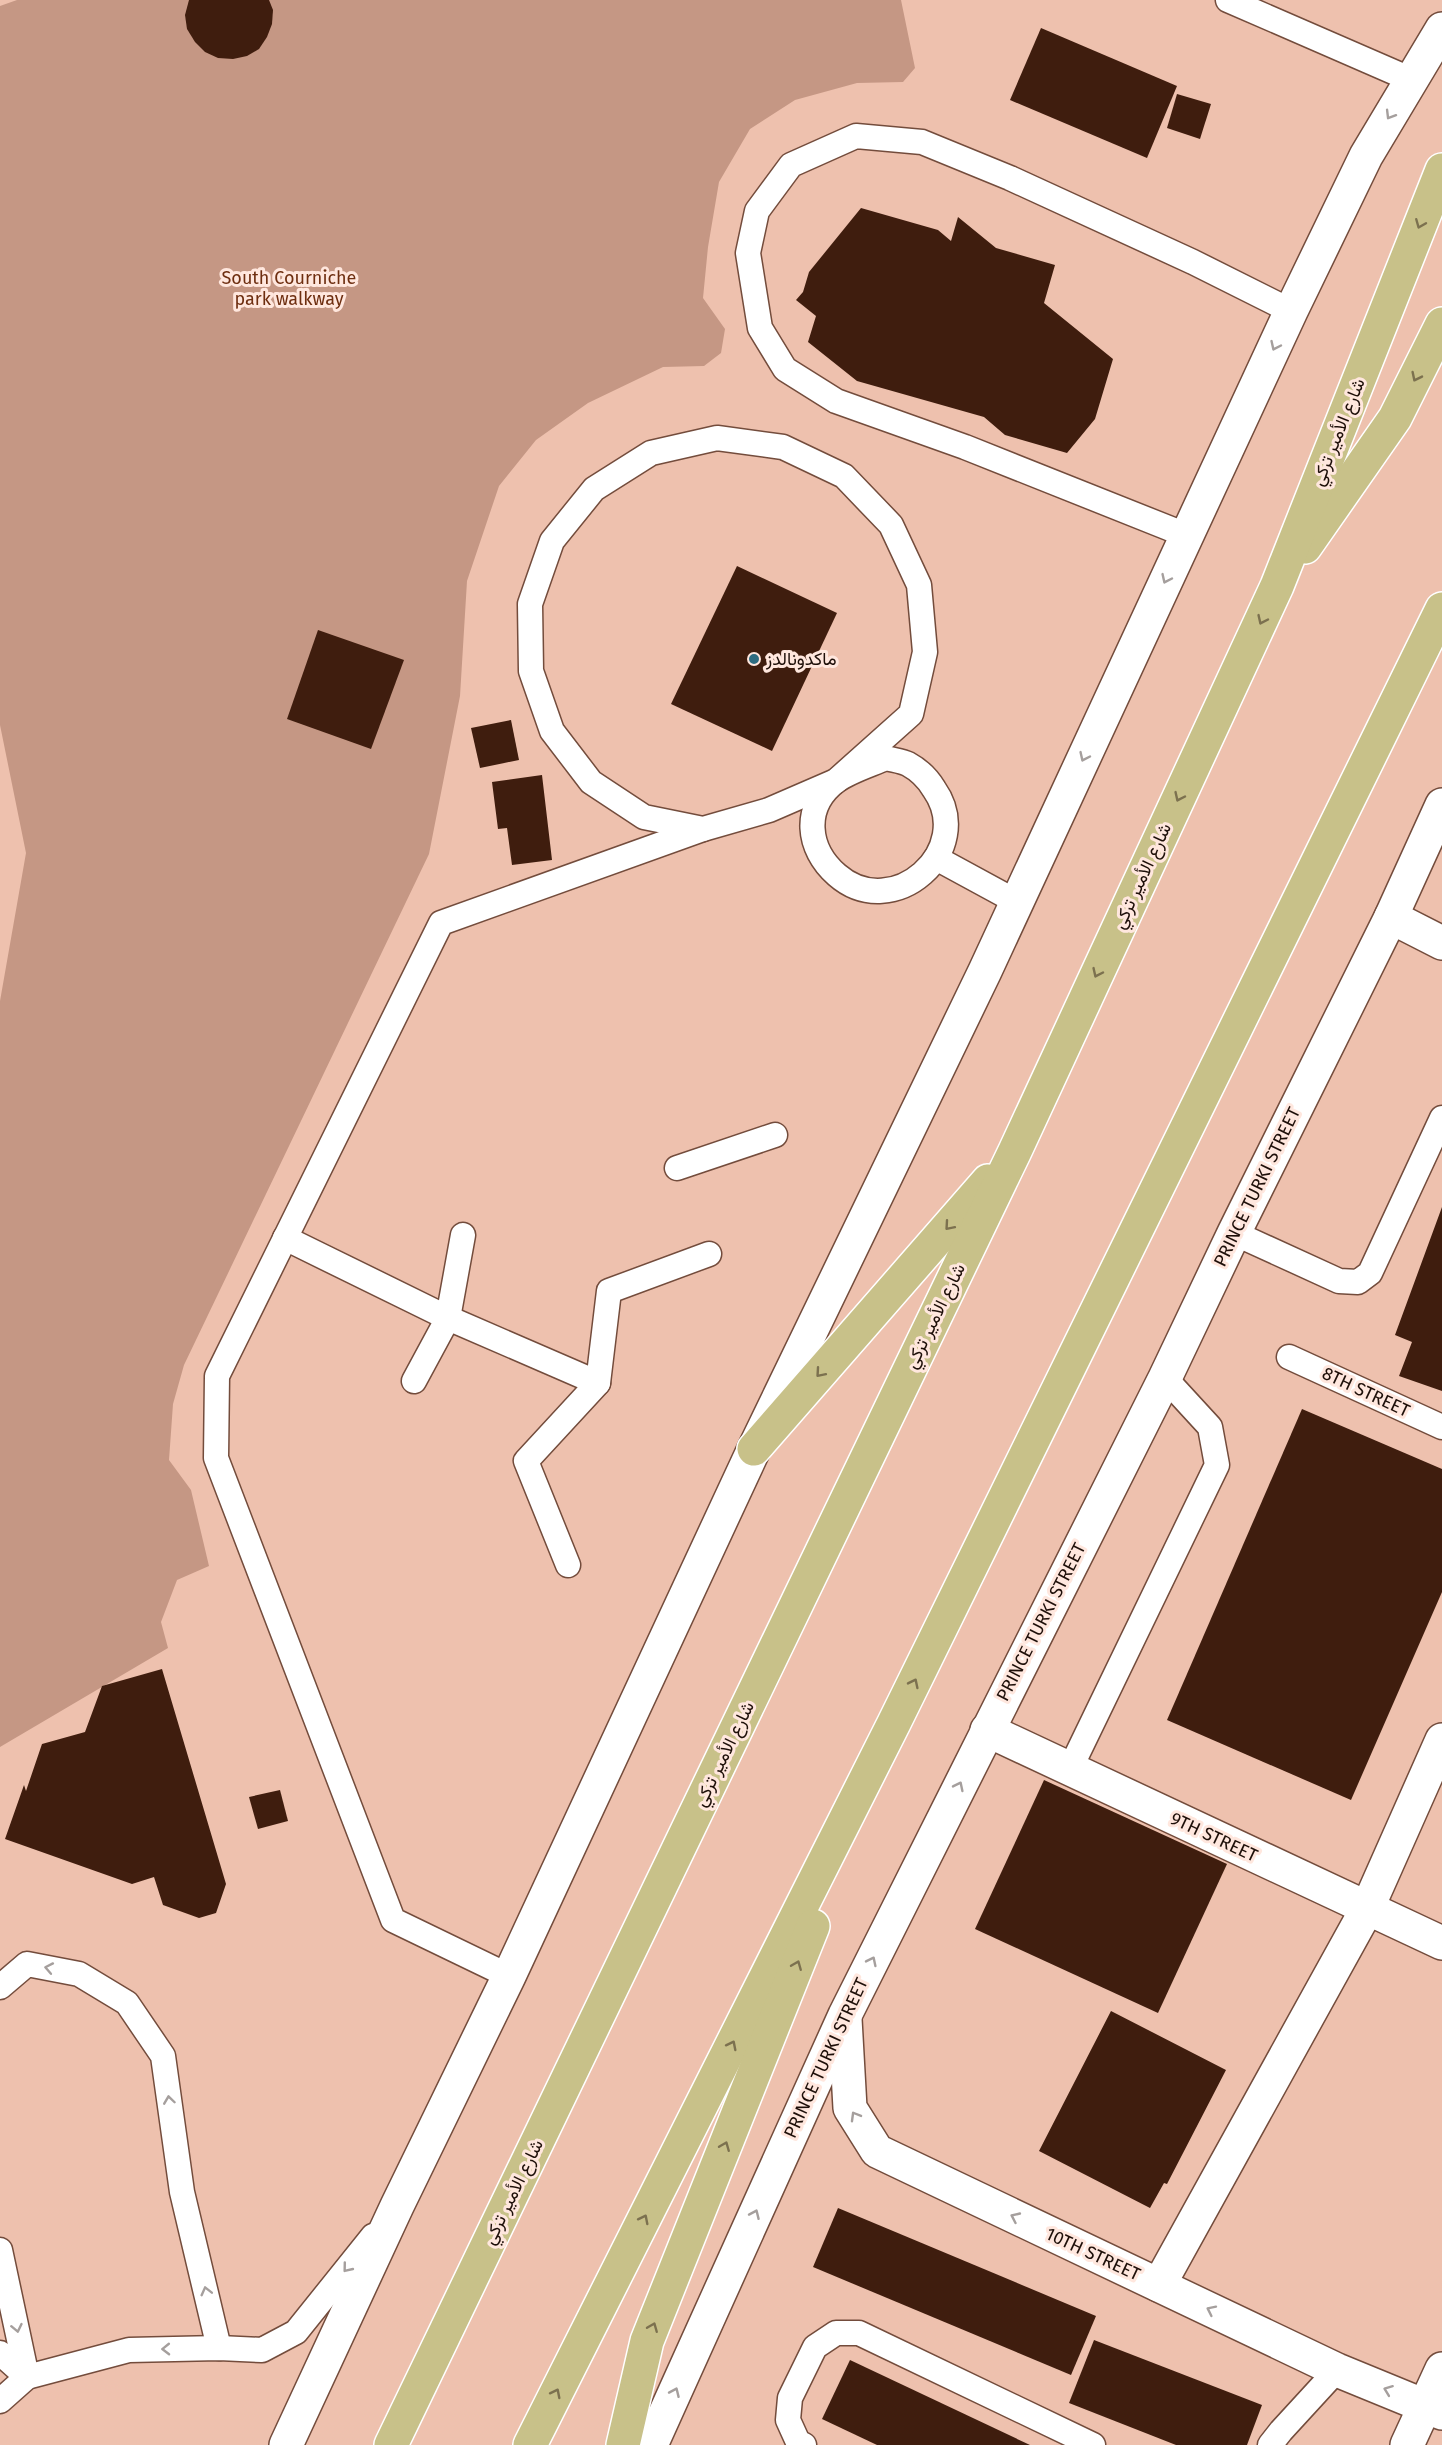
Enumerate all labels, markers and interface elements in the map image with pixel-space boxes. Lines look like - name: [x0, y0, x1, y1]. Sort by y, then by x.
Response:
- one-way arrow: [1386, 109, 1398, 119]
- one-way arrow: [1415, 218, 1427, 229]
- park label: South Courniche park walkway: [222, 267, 356, 310]
- one-way arrow: [1270, 339, 1282, 350]
- one-way arrow: [1412, 370, 1423, 381]
- street label: شارع الأمير تركي: [1306, 375, 1373, 491]
- one-way arrow: [1161, 573, 1173, 584]
- one-way arrow: [1257, 613, 1269, 624]
- place label: ماكدونالدز: [765, 648, 837, 670]
- marker: ماكدونالدز: [747, 652, 761, 666]
- one-way arrow: [1079, 750, 1091, 761]
- one-way arrow: [1175, 790, 1187, 801]
- street label: شارع الأمير تركي: [1108, 820, 1180, 934]
- one-way arrow: [1093, 967, 1105, 978]
- street label: PRINCE TURKI STREET: [1209, 1103, 1305, 1270]
- one-way arrow: [945, 1219, 956, 1230]
- street label: شارع الأمير تركي: [900, 1260, 974, 1374]
- street label: 8TH STREET: [1319, 1362, 1414, 1422]
- one-way arrow: [817, 1366, 828, 1377]
- street label: PRINCE TURKI STREET: [992, 1539, 1091, 1705]
- one-way arrow: [906, 1678, 918, 1689]
- street label: شارع الأمير تركي: [689, 1698, 763, 1812]
- one-way arrow: [951, 1781, 963, 1792]
- street label: 9TH STREET: [1167, 1807, 1262, 1867]
- one-way arrow: [864, 1956, 876, 1967]
- one-way arrow: [790, 1960, 802, 1971]
- one-way arrow: [44, 1962, 54, 1975]
- street label: PRINCE TURKI STREET: [779, 1974, 873, 2142]
- one-way arrow: [725, 2040, 736, 2051]
- one-way arrow: [164, 2095, 176, 2104]
- one-way arrow: [851, 2112, 863, 2122]
- street label: شارع الأمير تركي: [478, 2136, 552, 2250]
- one-way arrow: [718, 2141, 730, 2152]
- one-way arrow: [748, 2209, 760, 2220]
- one-way arrow: [1011, 2212, 1022, 2224]
- one-way arrow: [637, 2214, 648, 2225]
- street label: 10TH STREET: [1042, 2223, 1144, 2286]
- one-way arrow: [344, 2261, 355, 2272]
- one-way arrow: [200, 2286, 213, 2296]
- one-way arrow: [1206, 2305, 1217, 2317]
- one-way arrow: [9, 2323, 22, 2333]
- one-way arrow: [646, 2323, 658, 2334]
- one-way arrow: [162, 2343, 171, 2355]
- one-way arrow: [1383, 2385, 1394, 2397]
- one-way arrow: [667, 2387, 679, 2398]
- one-way arrow: [549, 2388, 560, 2399]

